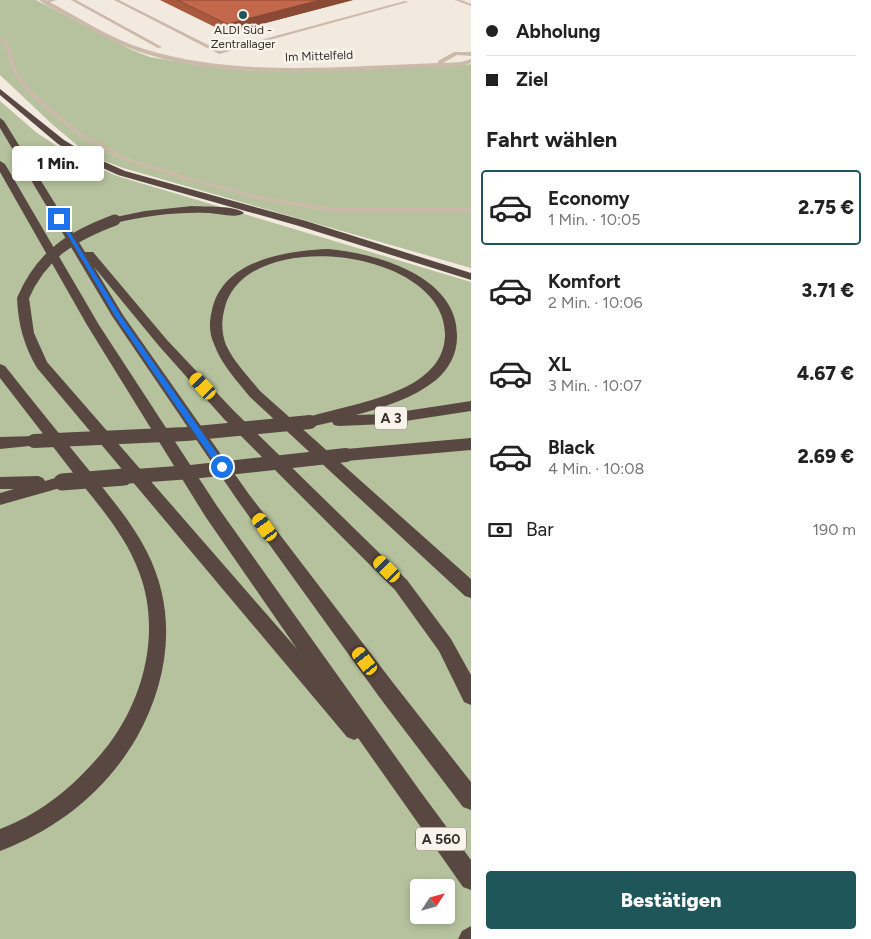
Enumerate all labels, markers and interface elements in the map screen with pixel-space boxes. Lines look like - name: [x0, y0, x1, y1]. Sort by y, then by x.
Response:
- marker: ALDI Süd - Zentrallager: [237, 9, 249, 21]
- text: Abholung: [516, 20, 600, 43]
- place label: ALDI Süd - Zentrallager: [211, 23, 275, 51]
- street label: Im Mittelfeld: [285, 48, 353, 64]
- text: Ziel: [516, 68, 548, 91]
- text: Fahrt wählen: [486, 126, 617, 153]
- callout: 1 Min.: [13, 146, 105, 182]
- text: 1 Min.: [37, 154, 79, 173]
- icon: car: [488, 185, 533, 230]
- text: Economy: [548, 187, 630, 210]
- text: 2.75 €: [798, 196, 854, 219]
- route end: [48, 208, 70, 230]
- text: 1 Min. · 10:05: [548, 210, 640, 229]
- icon: car: [488, 268, 533, 313]
- text: Komfort: [548, 270, 621, 293]
- text: 3.71 €: [802, 279, 854, 302]
- text: 2 Min. · 10:06: [548, 293, 643, 312]
- icon: car: [488, 351, 533, 396]
- text: XL: [548, 353, 571, 376]
- text: 4.67 €: [797, 362, 854, 385]
- car: [187, 370, 218, 402]
- text: 3 Min. · 10:07: [548, 376, 642, 395]
- road number: A 3: [375, 406, 407, 429]
- icon: car: [488, 434, 533, 479]
- text: Black: [548, 436, 595, 459]
- text: 2.69 €: [798, 445, 854, 468]
- route start: [211, 456, 233, 478]
- text: 4 Min. · 10:08: [548, 459, 644, 478]
- car: [250, 510, 279, 544]
- icon: cash: [486, 516, 514, 544]
- text: Bar: [526, 518, 554, 541]
- text: 190 m: [813, 520, 856, 539]
- car: [371, 553, 402, 585]
- car: [349, 645, 380, 677]
- road number: A 560: [416, 828, 466, 851]
- button: Bestätigen: [486, 871, 856, 929]
- north arrow: [410, 879, 455, 924]
- map controls: [410, 879, 455, 924]

